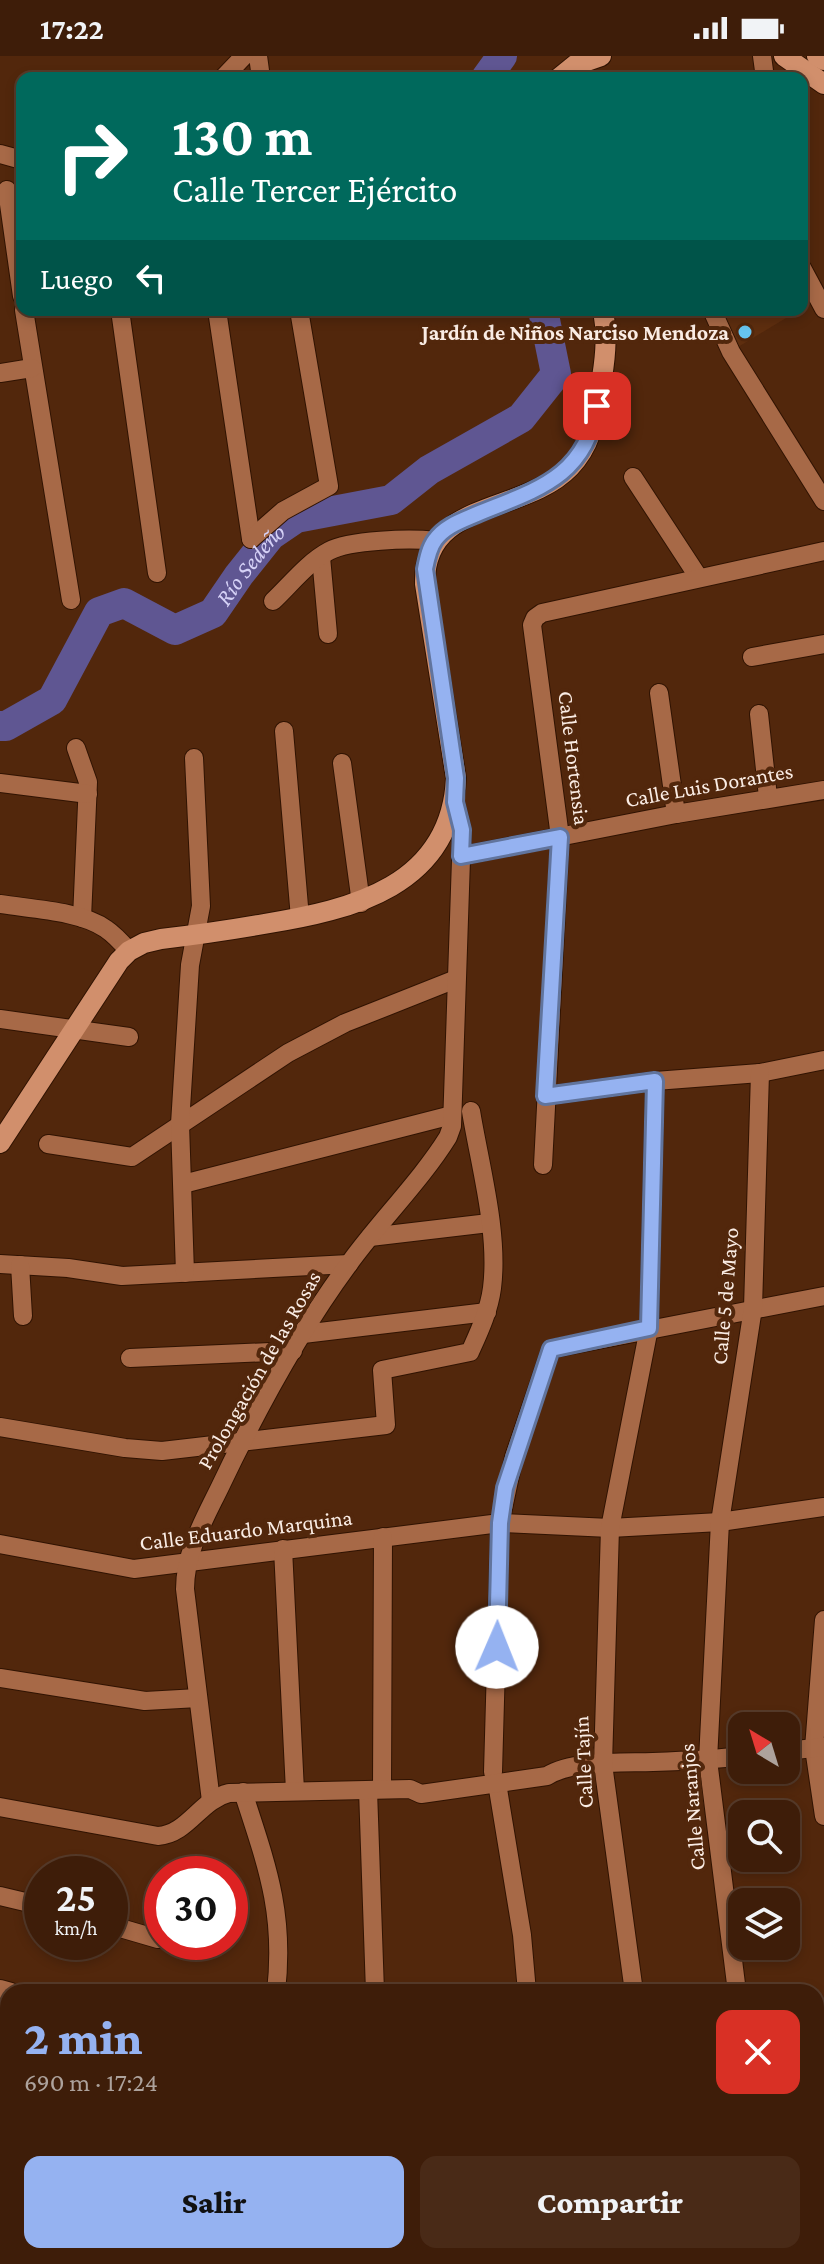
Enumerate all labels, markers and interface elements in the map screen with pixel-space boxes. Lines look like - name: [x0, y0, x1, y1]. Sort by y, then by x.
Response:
- text: 17:22: [40, 12, 104, 45]
- icon: right: [40, 104, 144, 208]
- text: 130 m: [172, 105, 313, 167]
- text: Calle Tercer Ejército: [172, 170, 457, 210]
- icon: left: [129, 256, 173, 300]
- text: Luego: [40, 262, 113, 295]
- place label: Jardín de Niños Narciso Mendoza: [420, 320, 729, 345]
- marker: Jardín de Niños Narciso Mendoza: [736, 323, 754, 341]
- pin: [563, 372, 631, 440]
- icon: arrive: [575, 384, 619, 428]
- water label: Río Sedeño: [209, 517, 289, 610]
- street label: Calle Hortensia: [553, 690, 595, 826]
- street label: Calle Luis Dorantes: [623, 758, 795, 812]
- street label: Calle 5 de Mayo: [707, 1226, 743, 1366]
- street label: Prolongación de las Rosas: [192, 1266, 326, 1474]
- street label: Calle Eduardo Marquina: [138, 1505, 354, 1555]
- position arrow: [455, 1605, 539, 1689]
- north arrow: [728, 1712, 800, 1784]
- map controls: [728, 1712, 800, 1960]
- street label: Calle Tajín: [568, 1715, 598, 1809]
- street label: Calle Naranjos: [674, 1743, 710, 1871]
- button: search: [728, 1800, 800, 1872]
- speed limit sign: 30: [144, 1856, 248, 1960]
- text: 25: [56, 1875, 96, 1920]
- button: layers: [728, 1888, 800, 1960]
- text: km/h: [54, 1917, 98, 1939]
- button: close: [716, 2010, 800, 2094]
- text: 2 min: [24, 2011, 143, 2064]
- text: 690 m · 17:24: [24, 2068, 158, 2097]
- button: Salir: [24, 2156, 404, 2248]
- button: Compartir: [420, 2156, 800, 2248]

